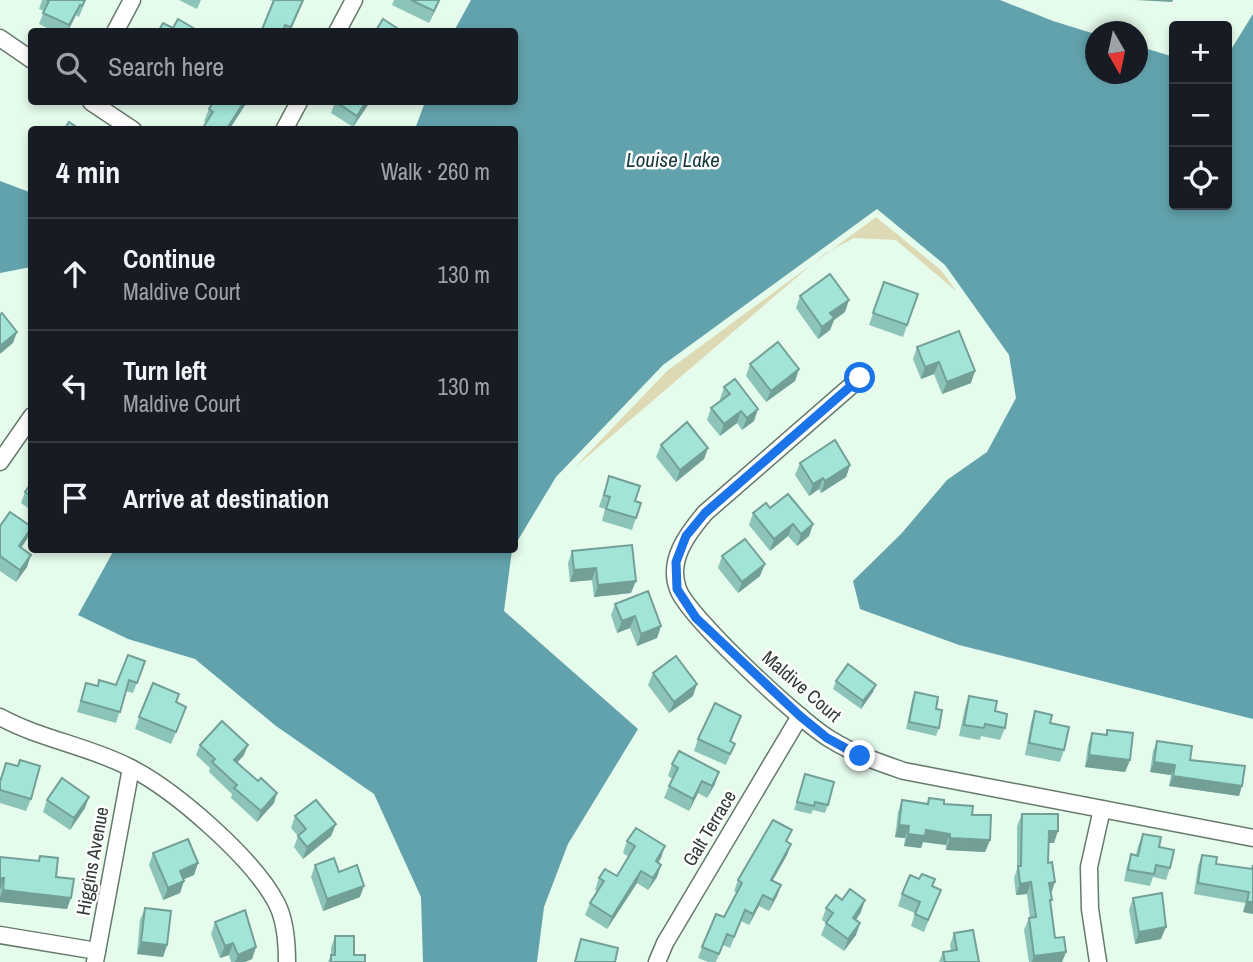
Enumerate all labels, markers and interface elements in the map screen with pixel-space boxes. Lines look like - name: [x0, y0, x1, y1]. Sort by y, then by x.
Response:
- north arrow: [1085, 21, 1148, 84]
- map controls: [1169, 21, 1232, 210]
- button: +: [1169, 21, 1232, 84]
- search box: [28, 28, 518, 105]
- icon: search: [52, 48, 90, 86]
- text: Search here: [108, 49, 224, 84]
- button: −: [1169, 84, 1232, 147]
- water label: Louise Lake: [626, 145, 720, 174]
- button: locate: [1169, 147, 1232, 210]
- text: 4 min: [56, 152, 120, 192]
- text: Walk · 260 m: [381, 156, 490, 187]
- text: Continue: [123, 241, 215, 276]
- icon: ahead: [56, 255, 94, 293]
- text: 130 m: [438, 259, 490, 290]
- text: Maldive Court: [123, 276, 240, 307]
- text: Turn left: [123, 353, 207, 388]
- route start: [844, 362, 875, 393]
- icon: left: [56, 367, 94, 405]
- text: 130 m: [438, 371, 490, 402]
- text: Maldive Court: [123, 388, 240, 419]
- icon: arrive: [56, 479, 94, 517]
- text: Arrive at destination: [123, 481, 329, 516]
- street label: Maldive Court: [757, 644, 848, 728]
- route end: [844, 740, 875, 771]
- street label: Galt Terrace: [676, 785, 742, 871]
- street label: Higgins Avenue: [70, 805, 114, 917]

